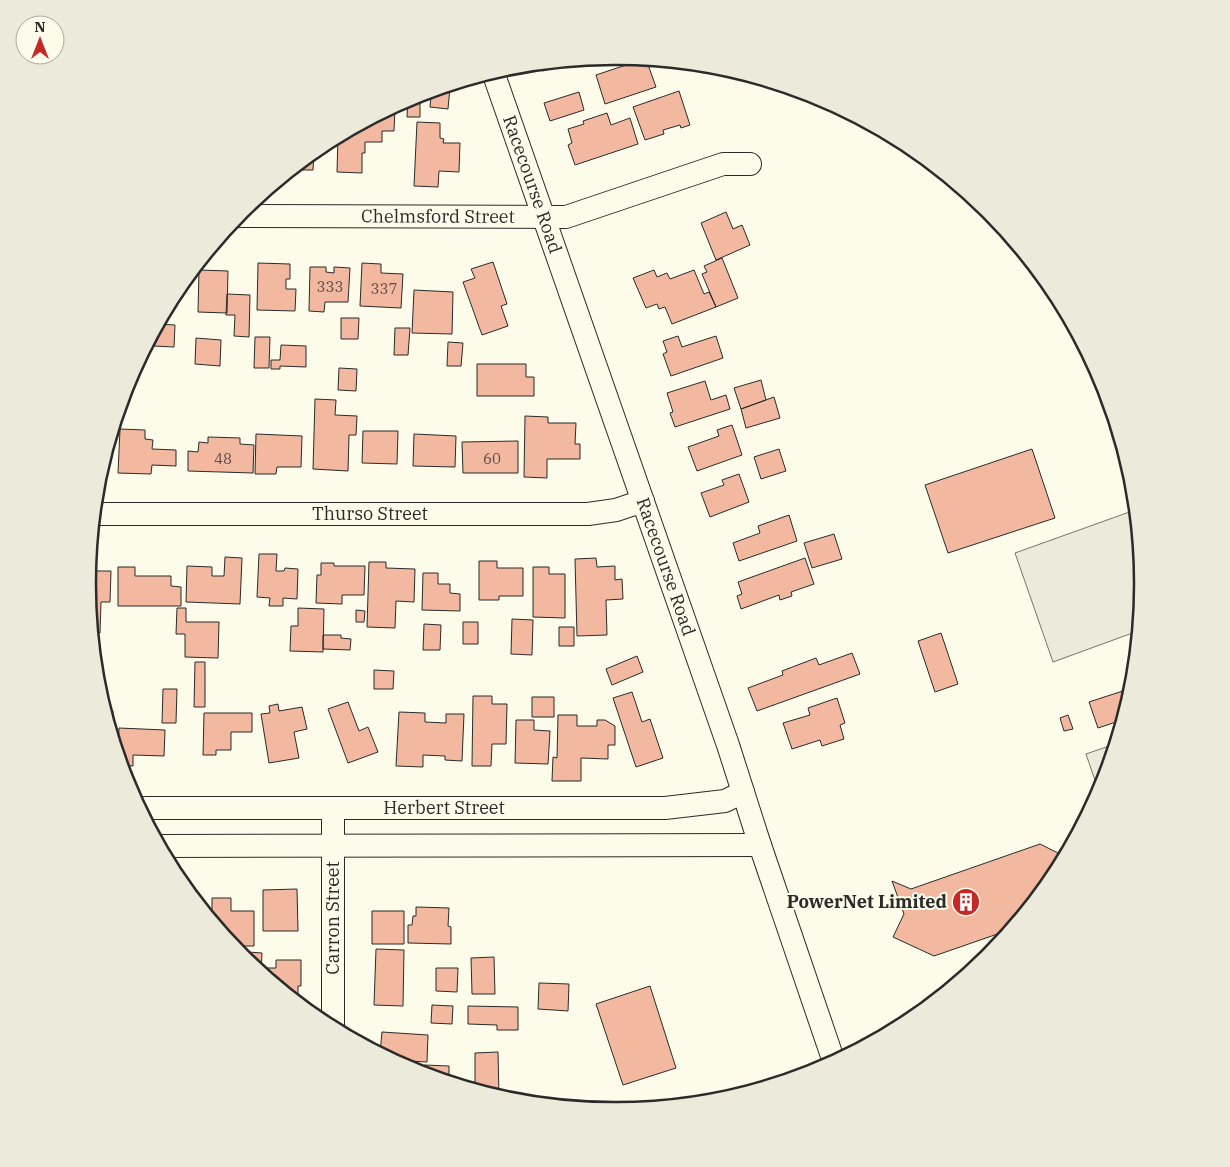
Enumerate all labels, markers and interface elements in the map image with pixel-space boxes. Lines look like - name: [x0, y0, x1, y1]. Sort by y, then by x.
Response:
- north arrow: [15, 15, 65, 65]
- text: N: [34, 18, 46, 36]
- street label: Racecourse Road: [498, 112, 567, 256]
- street label: Chelmsford Street: [361, 204, 515, 228]
- house number: 333: [316, 277, 344, 296]
- house number: 337: [370, 279, 398, 298]
- house number: 48: [214, 449, 232, 468]
- house number: 60: [483, 449, 501, 468]
- street label: Racecourse Road: [632, 494, 701, 639]
- street label: Thurso Street: [312, 502, 428, 525]
- street label: Herbert Street: [383, 796, 505, 819]
- street label: Carron Street: [321, 861, 344, 975]
- building icon: PowerNet Limited: [951, 887, 981, 917]
- place label: PowerNet Limited: [787, 890, 947, 913]

